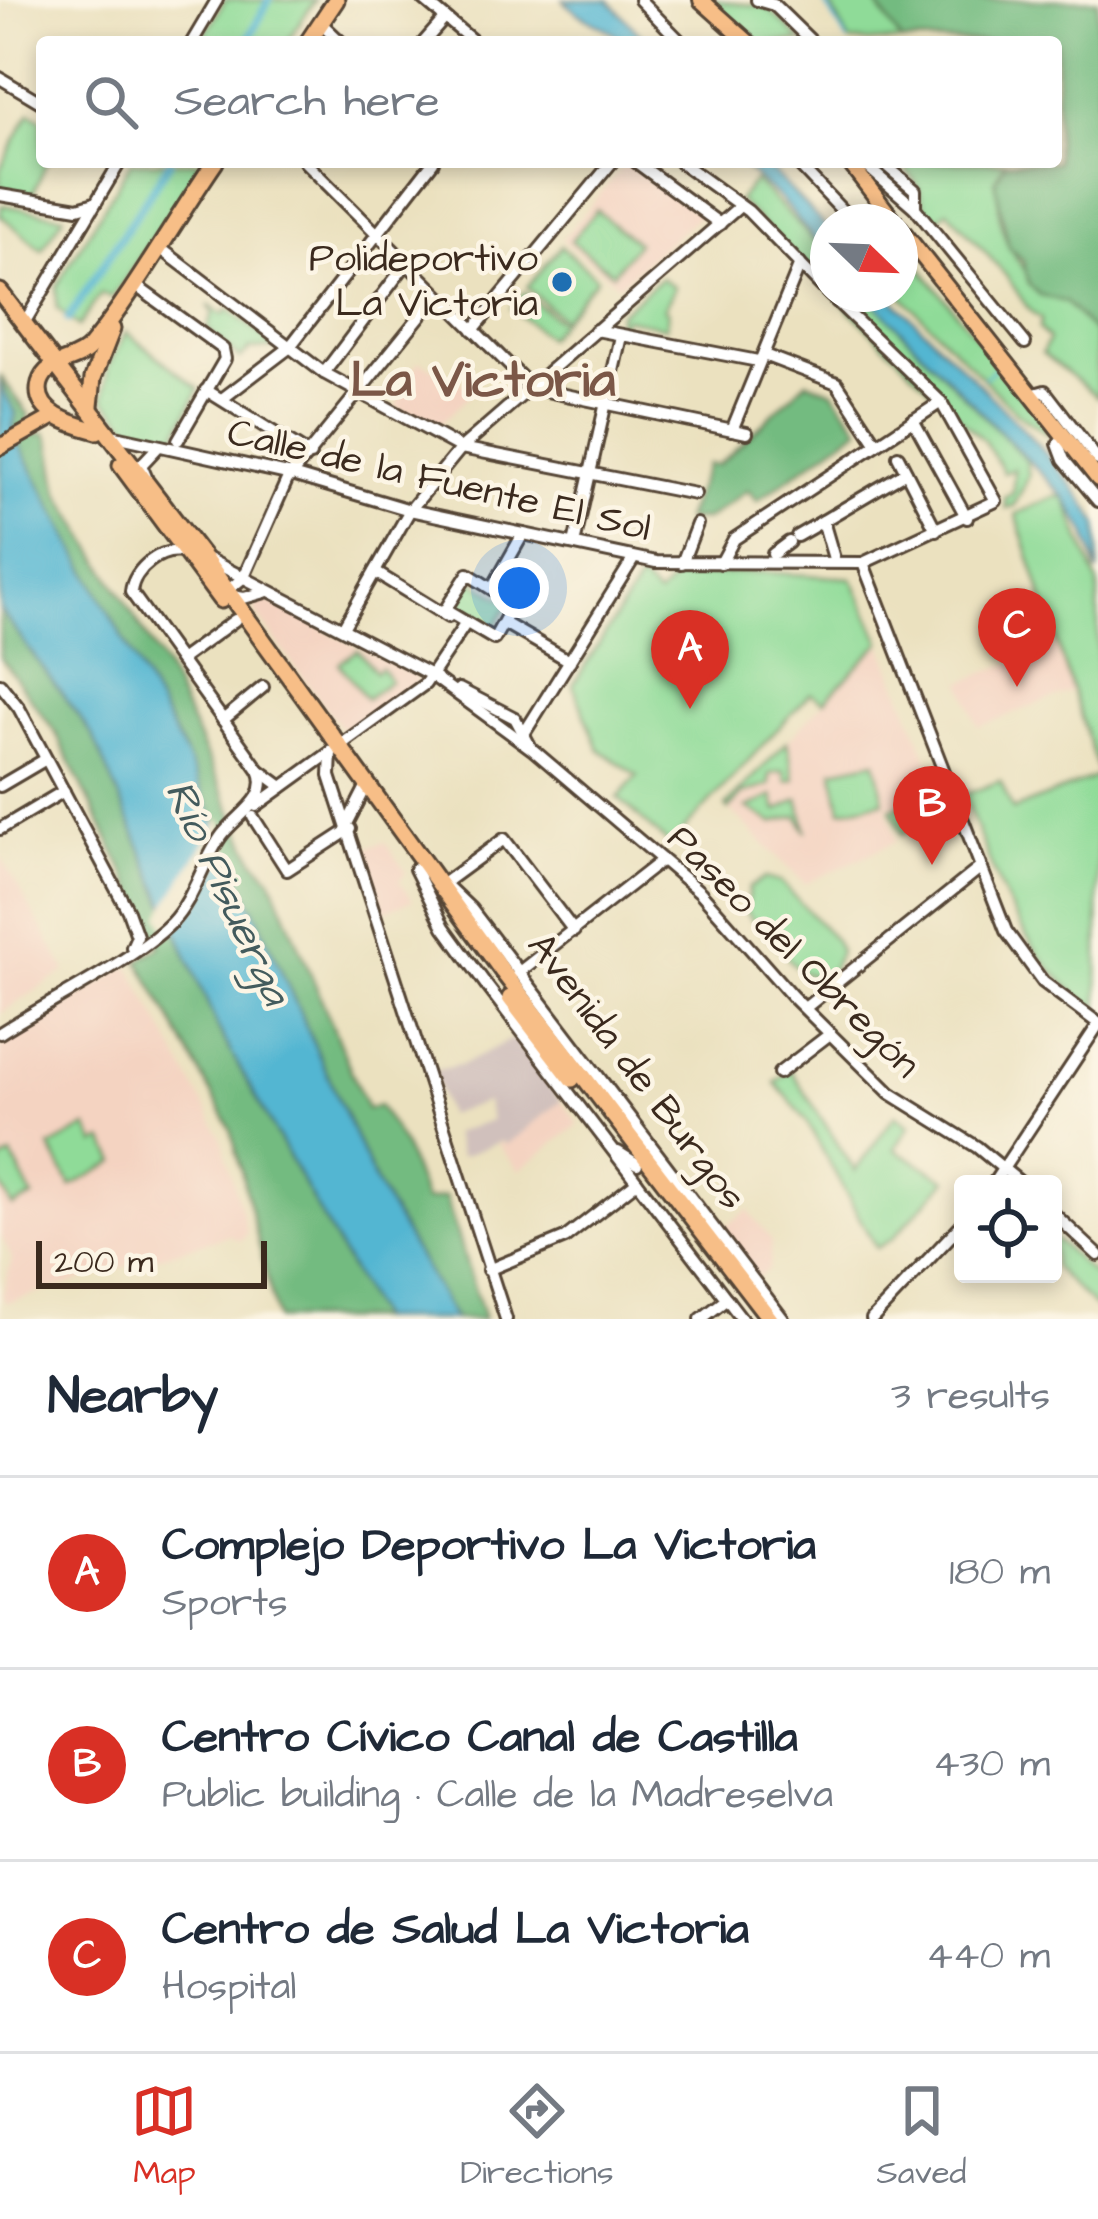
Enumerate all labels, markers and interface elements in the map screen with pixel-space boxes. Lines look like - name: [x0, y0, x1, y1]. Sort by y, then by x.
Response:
- search box: [36, 36, 1062, 168]
- icon: search: [78, 69, 144, 135]
- text: Search here: [174, 71, 440, 133]
- north arrow: [810, 204, 918, 312]
- place label: Polideportivo La Victoria: [309, 233, 538, 332]
- marker: Polideportivo La Victoria: [549, 269, 575, 295]
- district label: La Victoria: [351, 346, 615, 417]
- street label: Calle de la Fuente El Sol: [222, 406, 656, 556]
- your location: [489, 558, 549, 618]
- pin: C: [978, 588, 1056, 687]
- pin: A: [651, 610, 729, 709]
- pin: B: [893, 766, 971, 865]
- water label: Río Pisuerga: [149, 771, 305, 1017]
- street label: Paseo del Obregón: [654, 813, 932, 1091]
- street label: Avenida de Burgos: [514, 922, 758, 1222]
- map controls: [954, 1175, 1062, 1283]
- button: locate: [954, 1175, 1062, 1283]
- scale bar: [36, 1235, 267, 1288]
- text: 200 m: [54, 1239, 153, 1285]
- text: Nearby: [48, 1362, 218, 1433]
- text: 3 results: [891, 1370, 1050, 1424]
- text: Complejo Deportivo La Victoria: [162, 1515, 816, 1577]
- text: A: [75, 1546, 99, 1600]
- text: 180 m: [949, 1546, 1050, 1600]
- text: Sports: [162, 1577, 288, 1631]
- text: Centro Cívico Canal de Castilla: [162, 1707, 798, 1769]
- text: B: [73, 1738, 101, 1792]
- text: 430 m: [933, 1738, 1050, 1792]
- text: Public building · Calle de la Madreselva: [162, 1769, 833, 1823]
- text: Centro de Salud La Victoria: [162, 1899, 749, 1961]
- text: C: [73, 1930, 101, 1984]
- text: 440 m: [926, 1930, 1050, 1984]
- text: Hospital: [162, 1961, 296, 2015]
- tab: Map: [131, 2078, 197, 2196]
- tab: Directions: [460, 2078, 614, 2196]
- tab: Saved: [877, 2078, 967, 2196]

